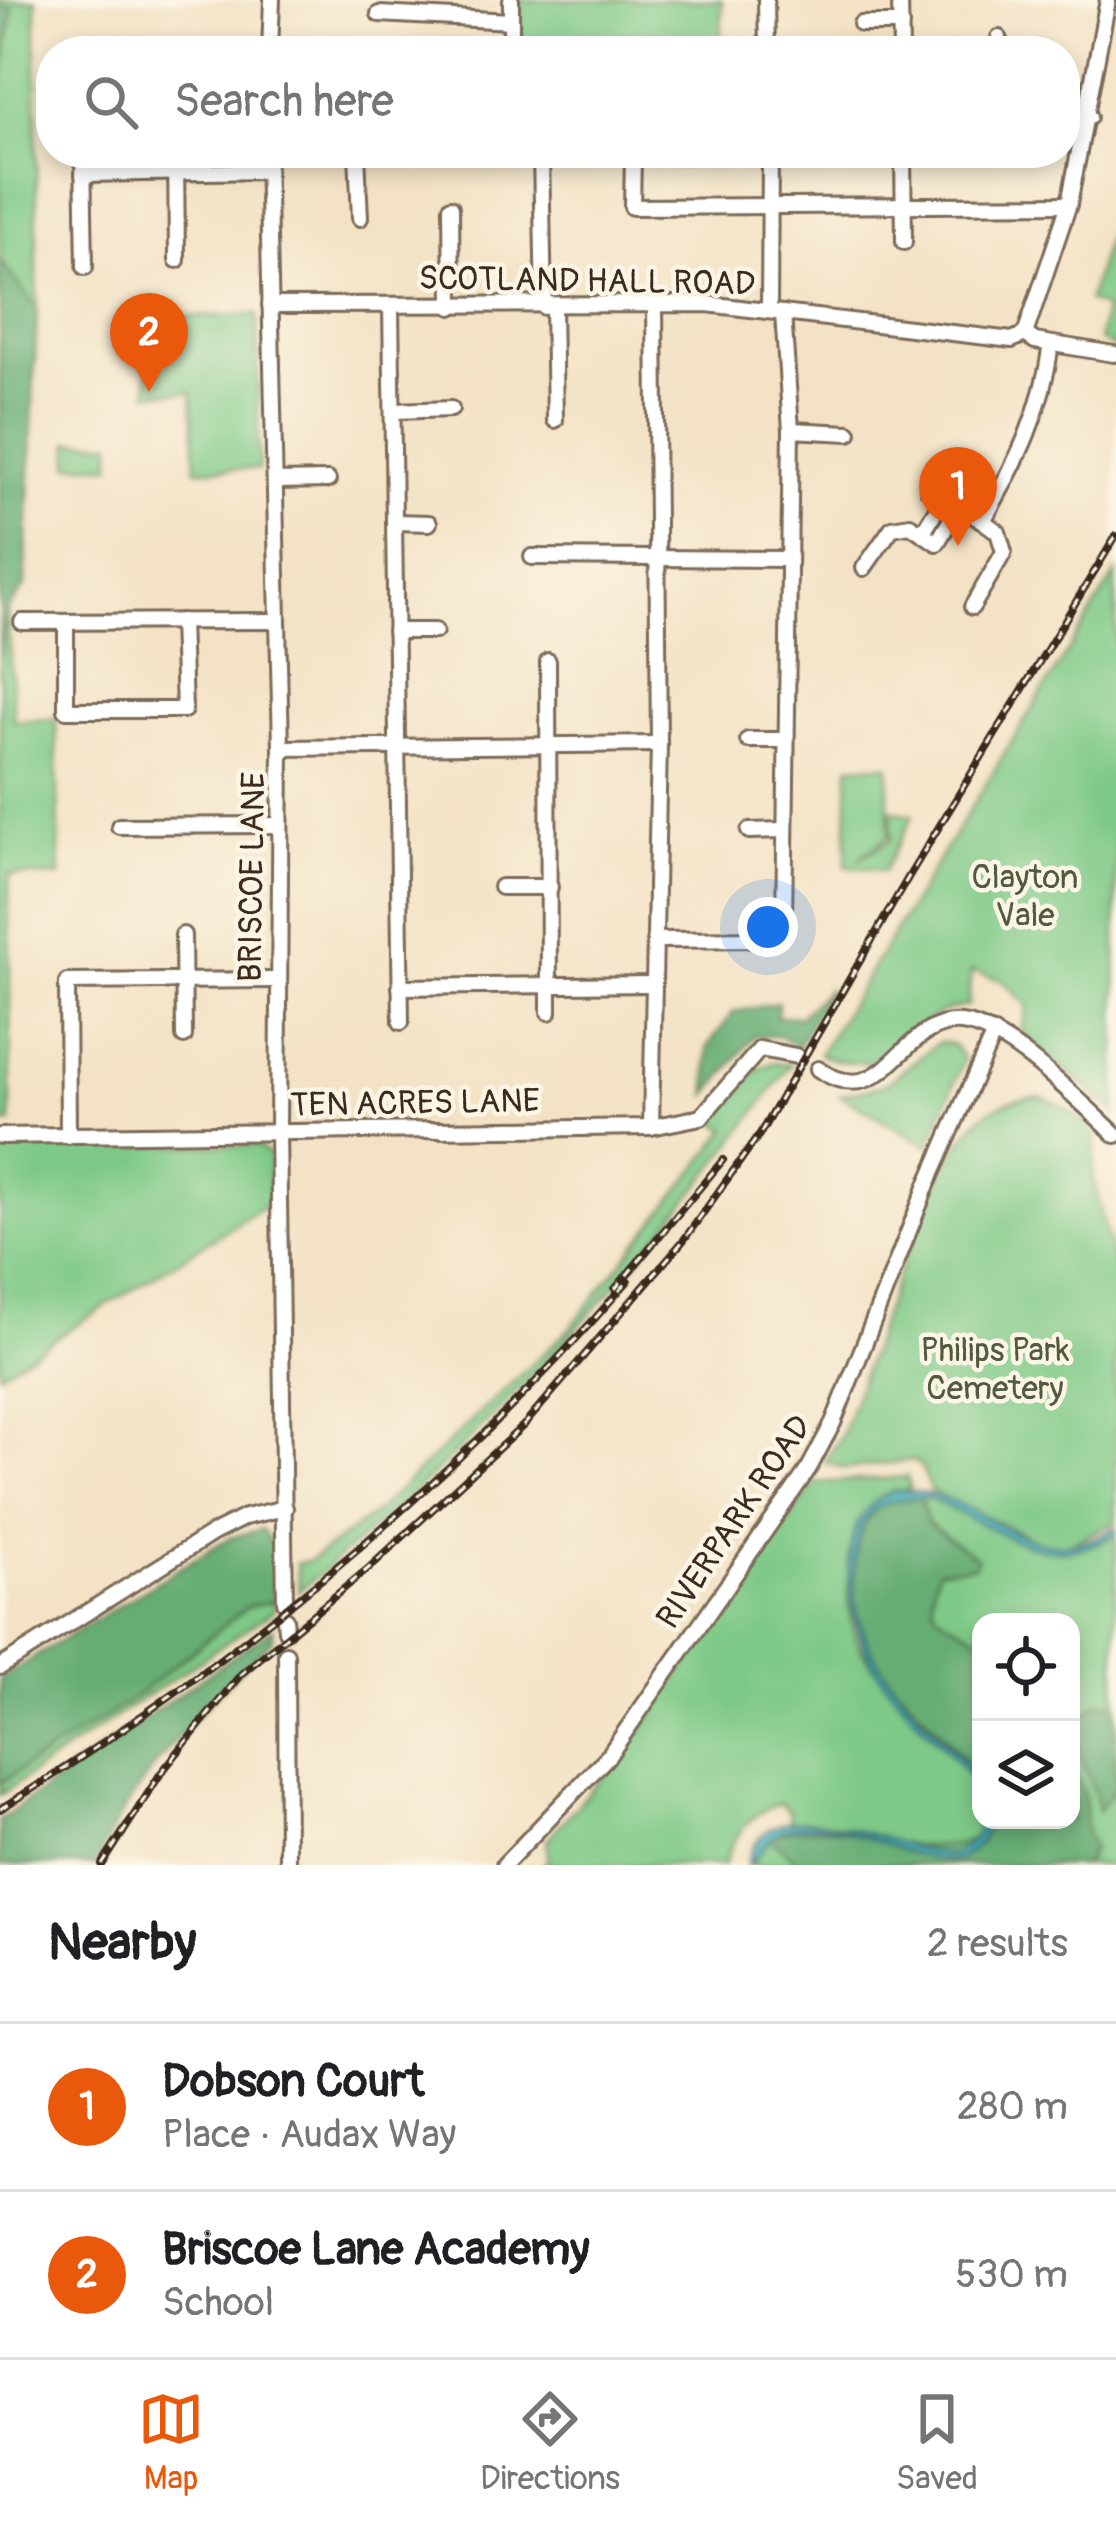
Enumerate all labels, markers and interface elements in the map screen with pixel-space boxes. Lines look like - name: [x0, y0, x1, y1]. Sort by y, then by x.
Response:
- search box: [36, 36, 1080, 168]
- icon: search: [78, 69, 144, 135]
- text: Search here: [174, 74, 394, 130]
- street label: SCOTLAND HALL ROAD: [418, 258, 756, 304]
- pin: 2: [110, 293, 188, 392]
- pin: 1: [919, 447, 997, 546]
- street label: BRISCOE LANE: [230, 772, 274, 982]
- park label: Clayton Vale: [971, 857, 1079, 936]
- your location: [738, 897, 798, 957]
- street label: TEN ACRES LANE: [290, 1080, 540, 1126]
- park label: Philips Park Cemetery: [921, 1330, 1070, 1409]
- street label: RIVERPARK ROAD: [647, 1407, 821, 1637]
- map controls: [972, 1613, 1080, 1829]
- button: locate: [972, 1613, 1080, 1721]
- button: layers: [972, 1721, 1080, 1829]
- text: Nearby: [48, 1911, 196, 1975]
- text: 2 results: [927, 1919, 1068, 1968]
- text: Dobson Court: [162, 2054, 424, 2110]
- text: 1: [79, 2082, 95, 2131]
- text: 280 m: [957, 2082, 1068, 2131]
- text: Place · Audax Way: [162, 2110, 456, 2159]
- text: Briscoe Lane Academy: [162, 2222, 589, 2278]
- text: 2: [76, 2250, 98, 2299]
- text: 530 m: [955, 2250, 1068, 2299]
- text: School: [162, 2278, 274, 2327]
- tab: Map: [138, 2386, 204, 2499]
- tab: Directions: [480, 2386, 620, 2499]
- tab: Saved: [896, 2386, 978, 2499]

